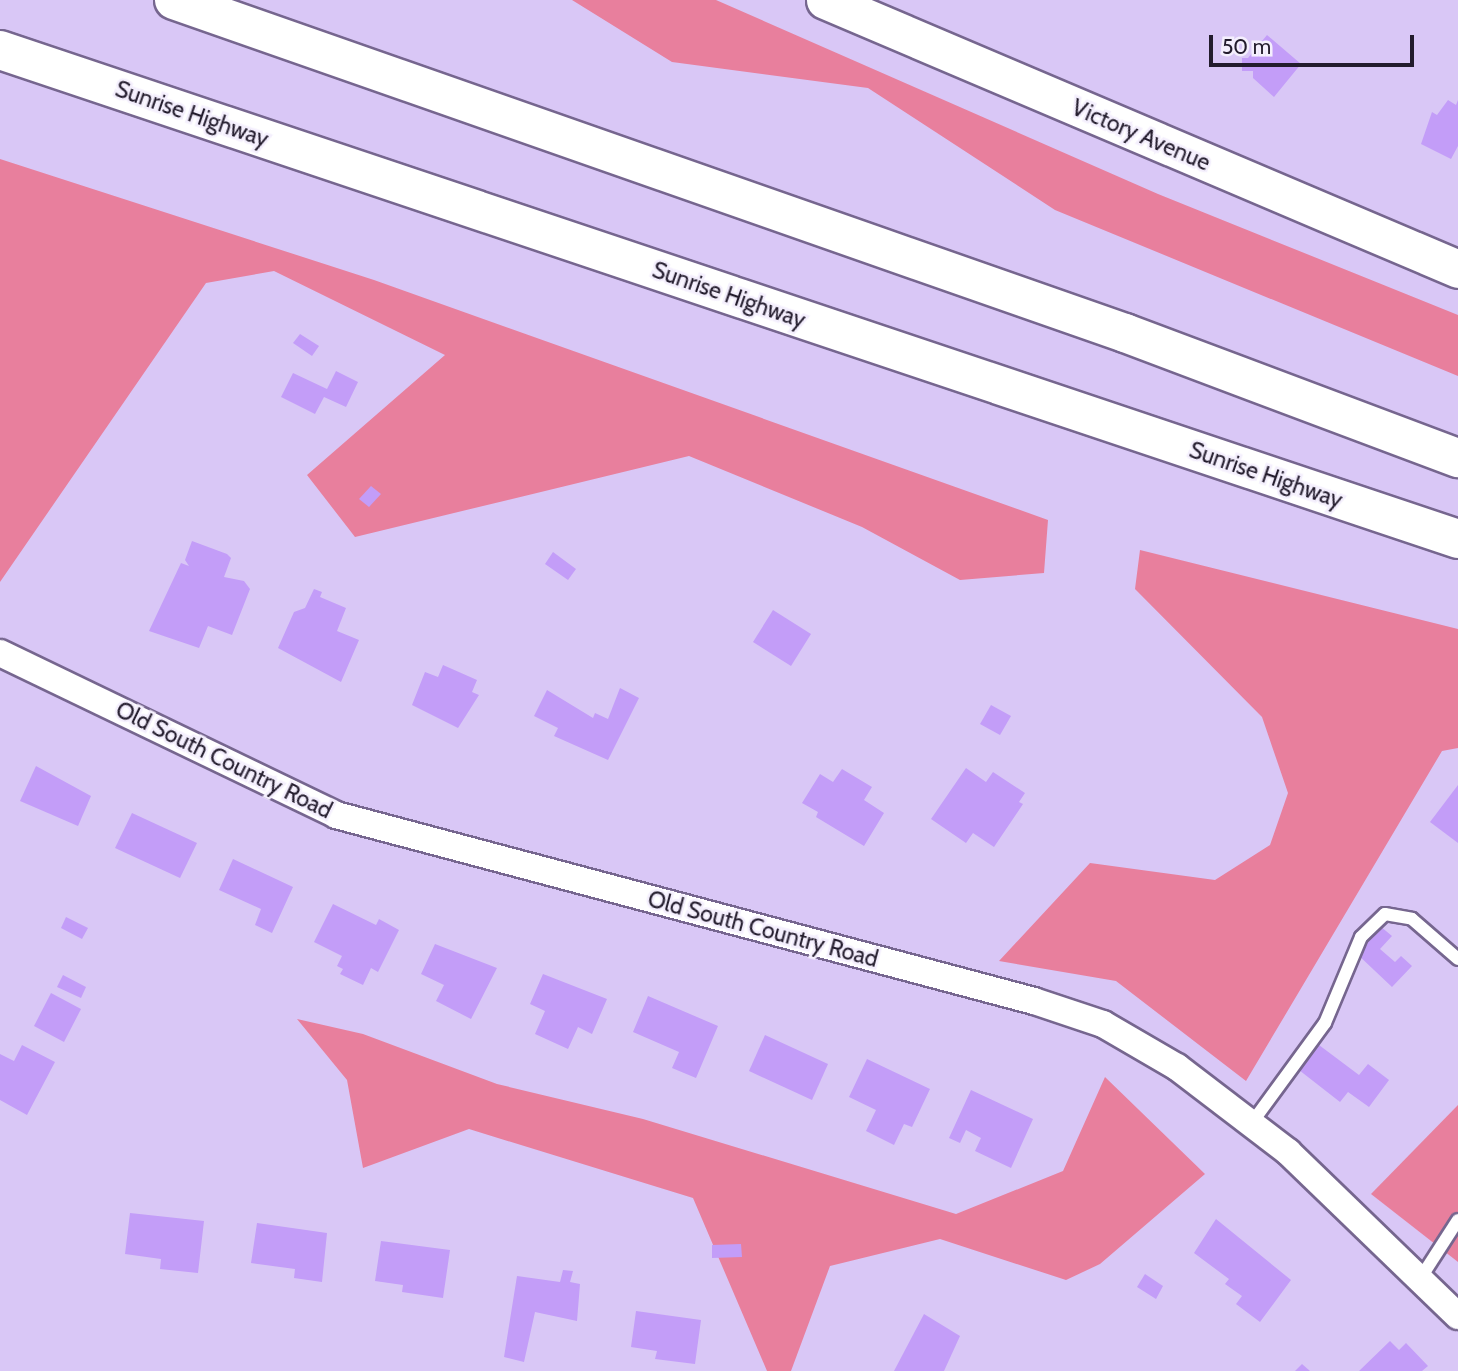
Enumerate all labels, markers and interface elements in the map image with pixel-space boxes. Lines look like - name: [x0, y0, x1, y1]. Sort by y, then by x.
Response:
- scale bar: [1213, 21, 1418, 65]
- text: 50 m: [1222, 34, 1271, 59]
- street label: Sunrise Highway: [112, 75, 272, 153]
- street label: Victory Avenue: [1068, 93, 1214, 177]
- street label: Sunrise Highway: [649, 256, 809, 334]
- street label: Sunrise Highway: [1186, 436, 1346, 514]
- street label: Old South Country Road: [111, 696, 337, 824]
- street label: Old South Country Road: [645, 885, 881, 973]

